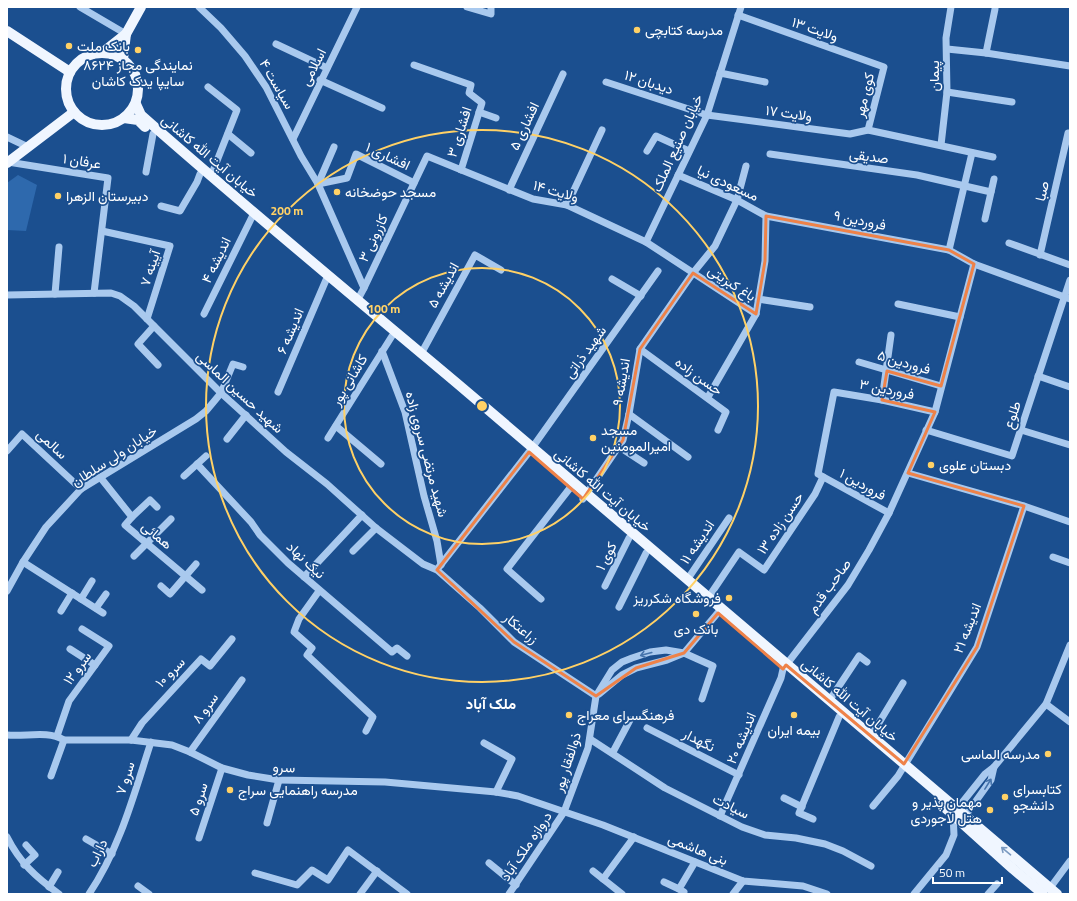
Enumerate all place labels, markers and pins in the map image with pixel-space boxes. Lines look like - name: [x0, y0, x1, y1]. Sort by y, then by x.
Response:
- place label: مدرسه کتابچی: [645, 19, 723, 40]
- marker: مدرسه کتابچی: [632, 25, 642, 35]
- place label: بانک ملت: [77, 35, 130, 56]
- marker: بانک ملت: [64, 41, 74, 51]
- marker: نمایندگی مجاز ۸۶۲۴ سایپا یدک کاشان: [133, 45, 143, 55]
- place label: نمایندگی مجاز ۸۶۲۴ سایپا یدک کاشان: [83, 54, 193, 91]
- place label: مسجد حوضخانه: [345, 181, 436, 202]
- place label: دبیرستان الزهرا: [66, 185, 149, 206]
- marker: مسجد حوضخانه: [332, 187, 342, 197]
- marker: دبیرستان الزهرا: [53, 191, 63, 201]
- centre of rings: [475, 399, 489, 413]
- place label: مسجد امیرالمومنین: [601, 419, 671, 456]
- marker: مسجد امیرالمومنین: [588, 433, 598, 443]
- place label: دبستان علوی: [939, 454, 1011, 475]
- marker: دبستان علوی: [926, 460, 936, 470]
- place label: فروشگاه شکرریز: [632, 587, 721, 608]
- marker: فروشگاه شکرریز: [724, 593, 734, 603]
- marker: بانک دی: [691, 609, 701, 619]
- place label: بانک دی: [674, 618, 718, 639]
- place label: فرهنگسرای معراج: [577, 704, 674, 726]
- marker: فرهنگسرای معراج: [564, 710, 574, 720]
- marker: بیمه ایران: [789, 710, 799, 720]
- place label: بیمه ایران: [768, 719, 820, 740]
- place label: مدرسه الماسی: [961, 743, 1040, 764]
- marker: مدرسه الماسی: [1043, 749, 1053, 759]
- place label: کتابسرای دانشجو: [1013, 778, 1062, 815]
- place label: مدرسه راهنمایی سراج: [238, 779, 358, 801]
- marker: مدرسه راهنمایی سراج: [225, 785, 235, 795]
- place label: مهمان پذیر و هتل لاجوردی: [911, 791, 982, 828]
- marker: کتابسرای دانشجو: [1000, 792, 1010, 802]
- marker: مهمان پذیر و هتل لاجوردی: [985, 805, 995, 815]

